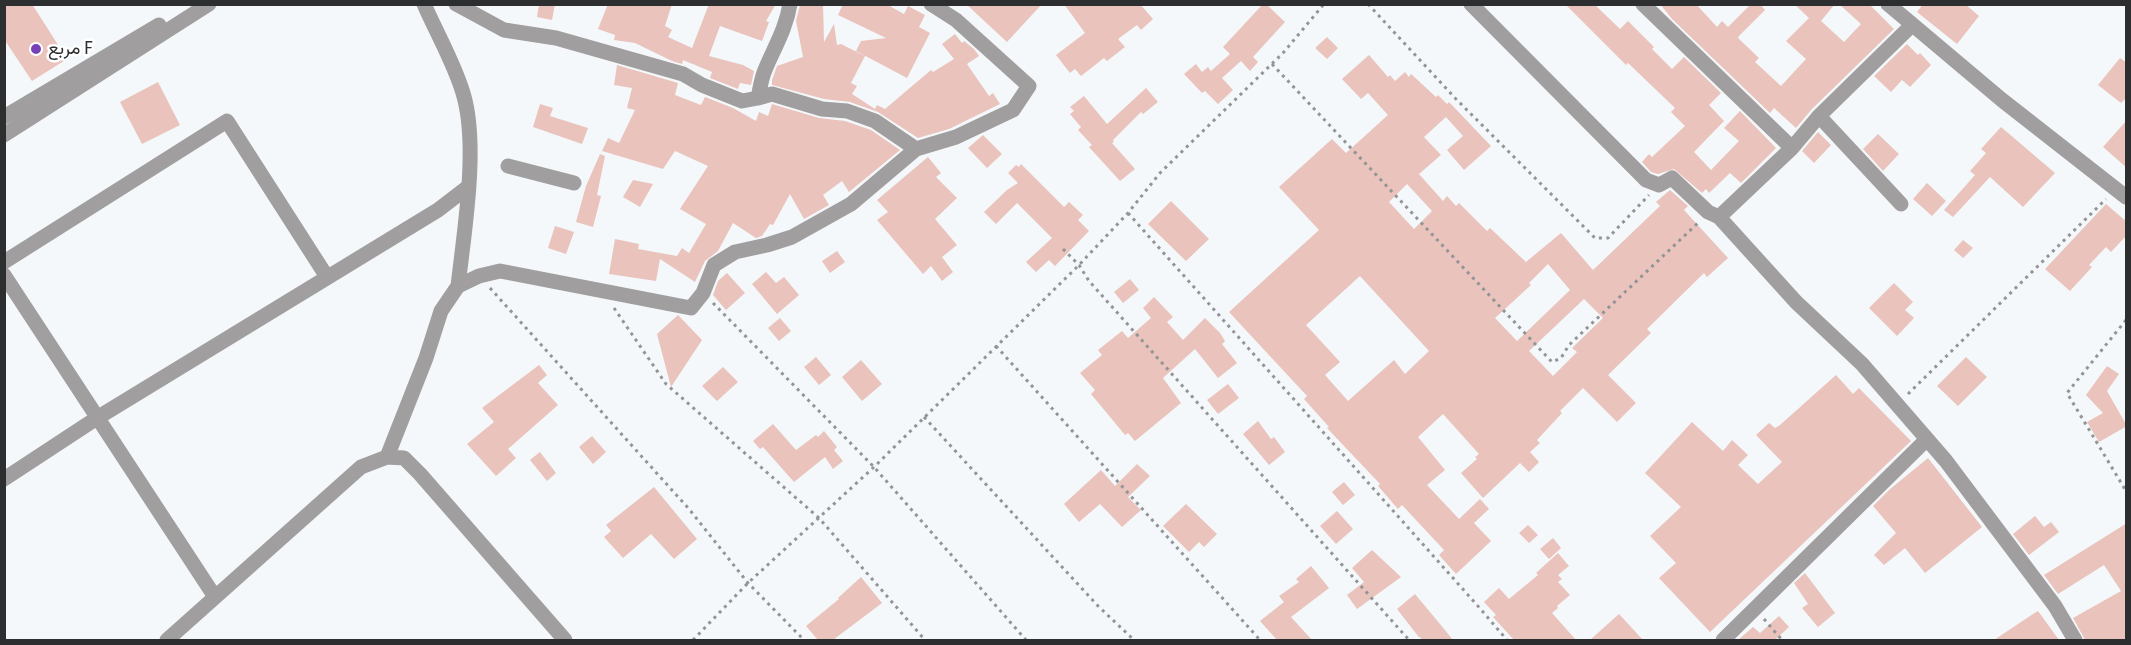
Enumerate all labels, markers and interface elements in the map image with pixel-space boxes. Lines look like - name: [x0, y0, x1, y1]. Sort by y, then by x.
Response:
- place label: مربع F: [48, 38, 93, 60]
- marker: مربع F: [29, 42, 43, 56]

